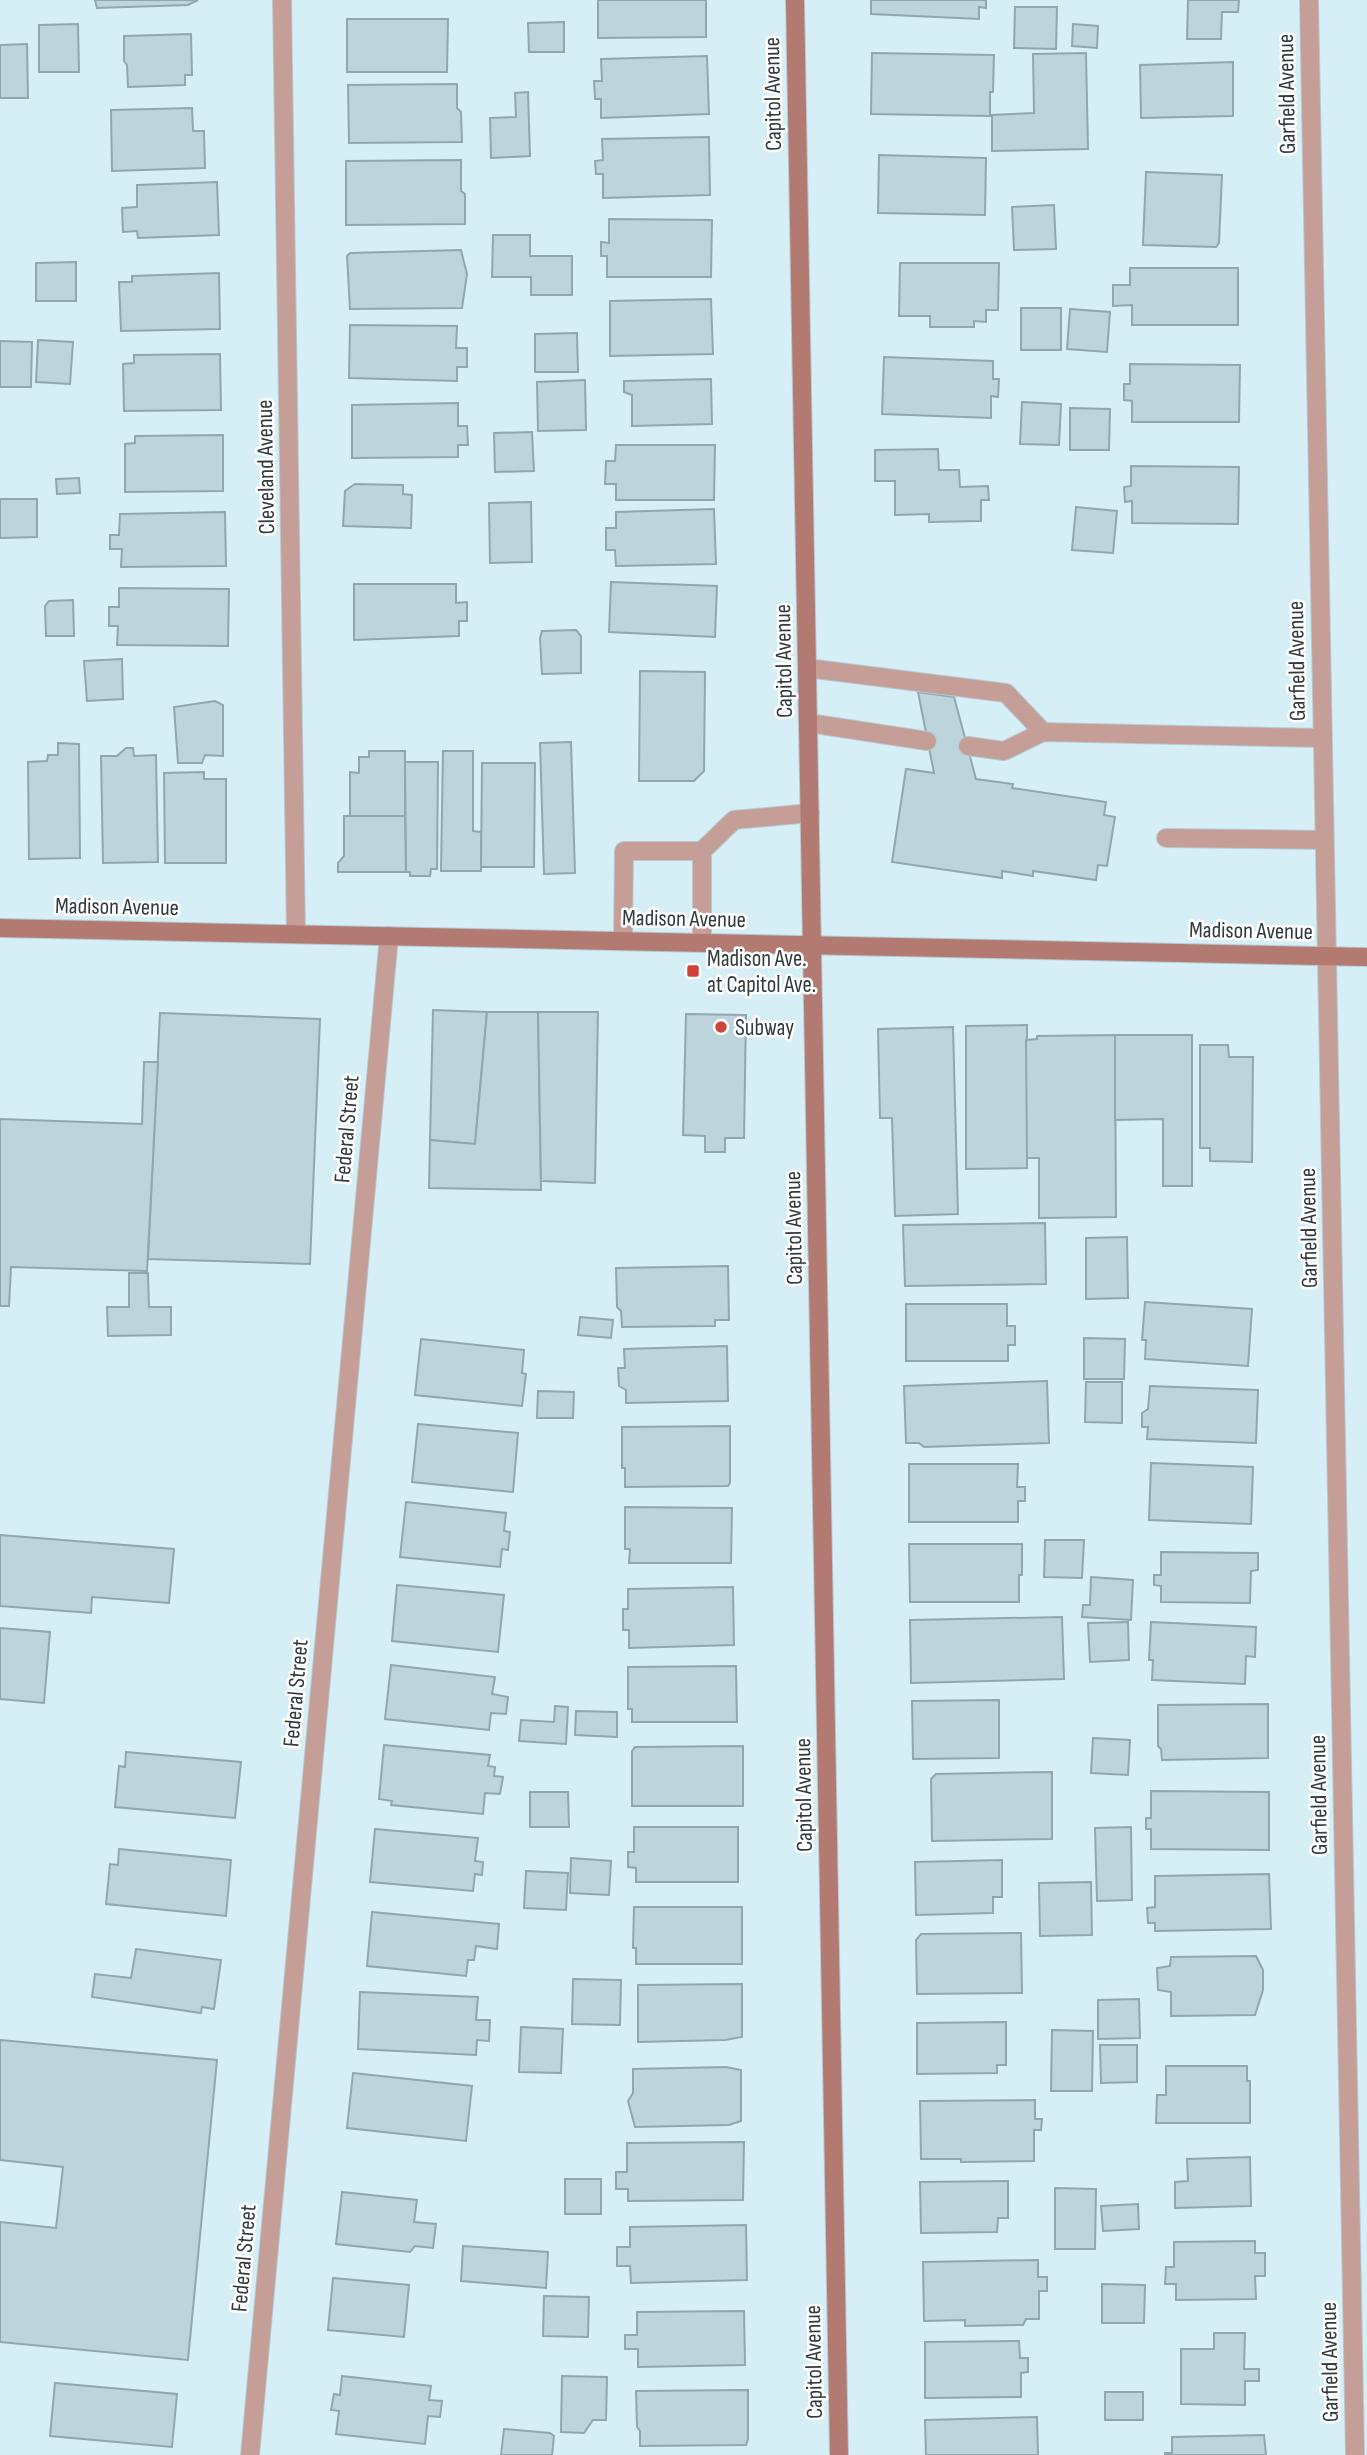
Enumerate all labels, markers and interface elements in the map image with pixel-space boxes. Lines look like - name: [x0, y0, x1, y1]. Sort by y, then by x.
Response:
- street label: Garfield Avenue: [1272, 34, 1302, 154]
- street label: Capitol Avenue: [758, 37, 788, 151]
- street label: Cleveland Avenue: [251, 399, 281, 535]
- street label: Garfield Avenue: [1282, 601, 1312, 721]
- street label: Capitol Avenue: [769, 604, 799, 718]
- street label: Madison Avenue: [55, 892, 179, 922]
- street label: Madison Avenue: [622, 904, 746, 934]
- street label: Madison Avenue: [1189, 916, 1313, 946]
- place label: Madison Ave. at Capitol Ave.: [707, 945, 816, 999]
- marker: Madison Ave. at Capitol Ave.: [685, 963, 701, 979]
- place label: Subway: [735, 1014, 794, 1042]
- marker: Subway: [713, 1019, 729, 1035]
- street label: Federal Street: [328, 1074, 366, 1184]
- street label: Garfield Avenue: [1294, 1168, 1324, 1288]
- street label: Capitol Avenue: [779, 1171, 809, 1285]
- street label: Federal Street: [277, 1638, 315, 1748]
- street label: Garfield Avenue: [1304, 1735, 1334, 1855]
- street label: Capitol Avenue: [789, 1738, 819, 1852]
- street label: Federal Street: [225, 2203, 263, 2313]
- street label: Garfield Avenue: [1315, 2302, 1345, 2422]
- street label: Capitol Avenue: [799, 2305, 829, 2419]

